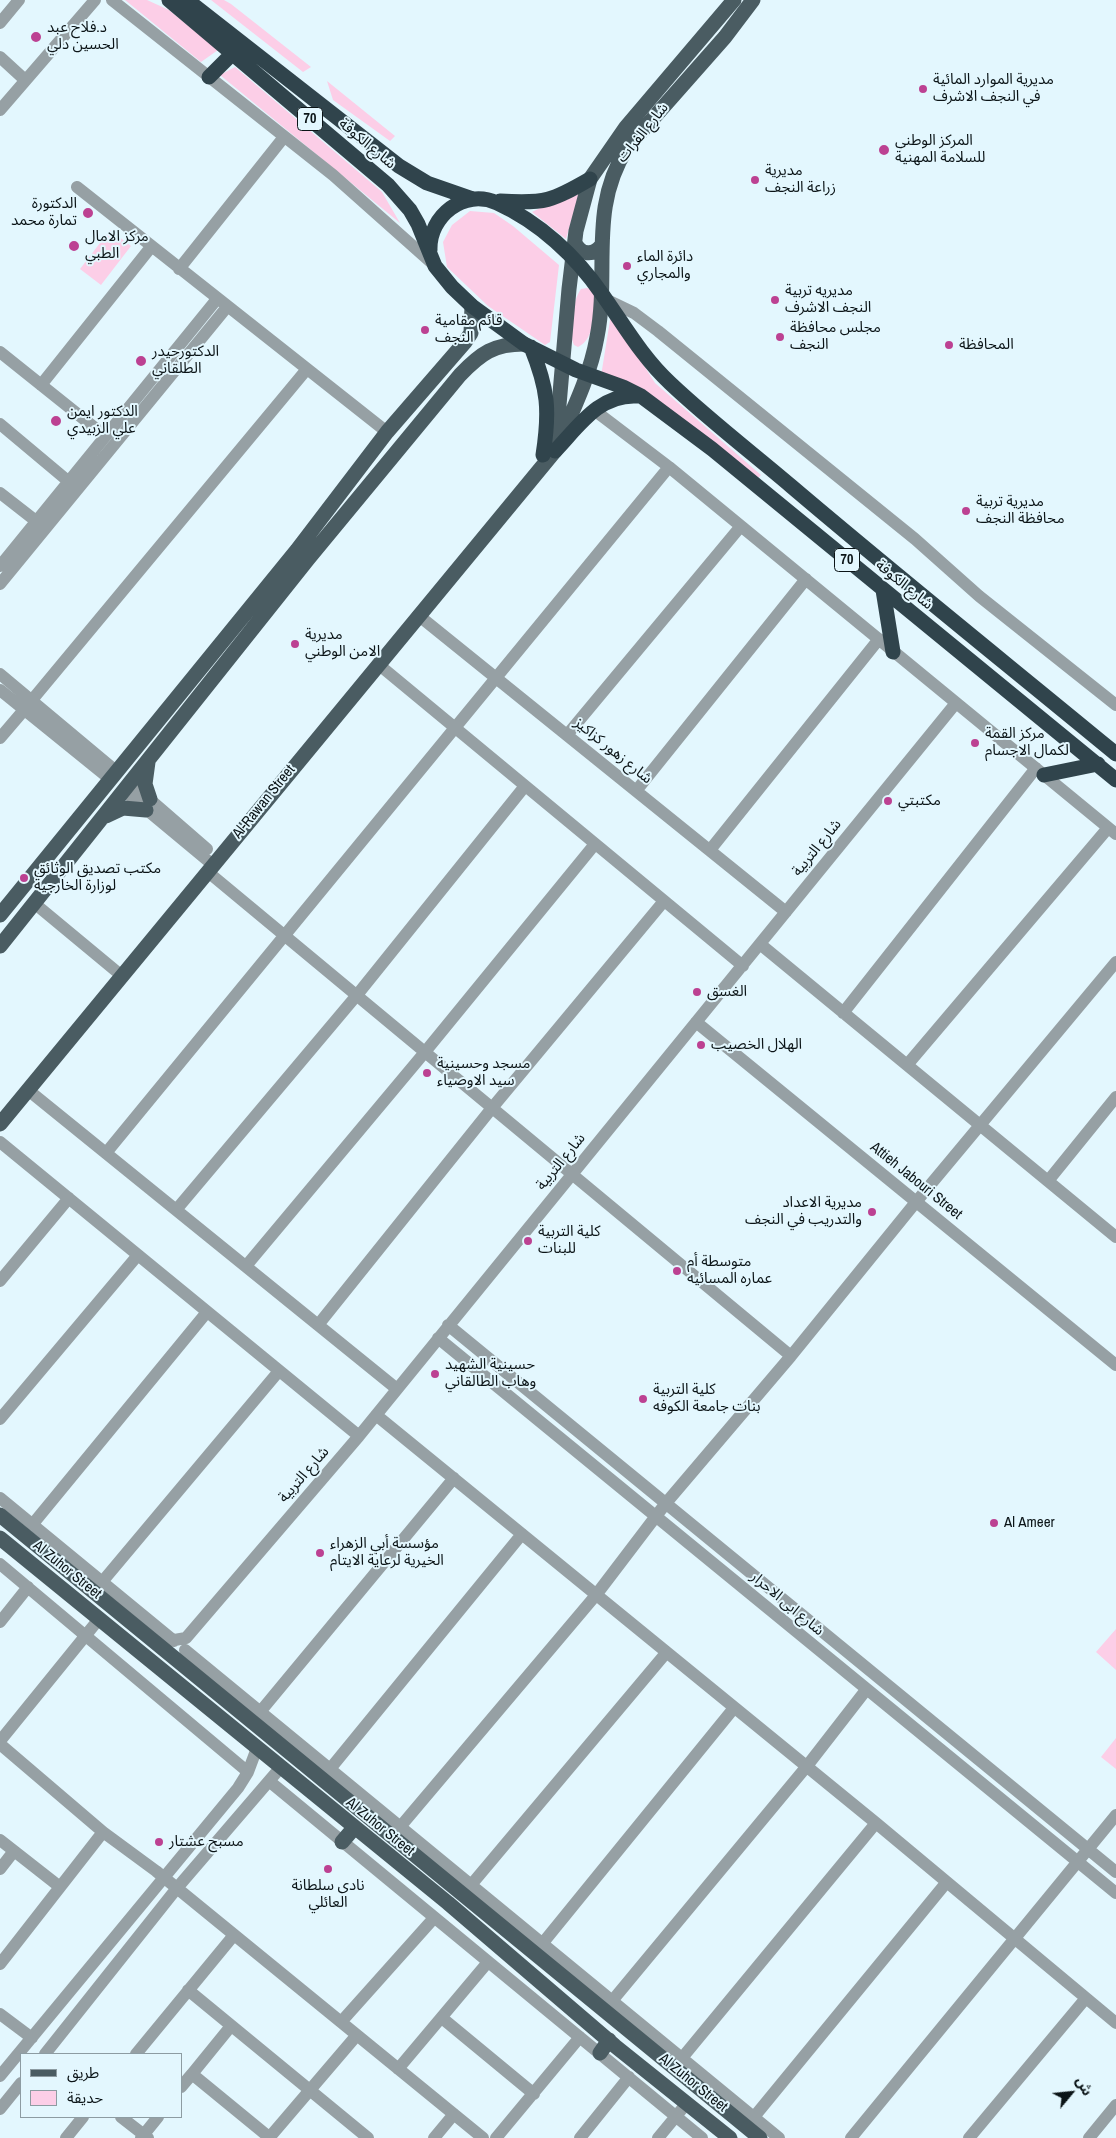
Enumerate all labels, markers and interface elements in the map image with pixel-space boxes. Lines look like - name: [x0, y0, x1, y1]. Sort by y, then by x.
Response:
- place label: د.فلاح عبد الحسين دلي: [47, 19, 119, 54]
- marker: د.فلاح عبد الحسين دلي: [29, 30, 43, 44]
- place label: مديرية الموارد المائية في النجف الاشرف: [933, 71, 1054, 106]
- marker: مديرية الموارد المائية في النجف الاشرف: [917, 83, 929, 95]
- street label: شارع الفرات: [613, 100, 673, 166]
- road number: 70: [298, 108, 322, 130]
- street label: شارع الكوفة: [335, 115, 399, 173]
- place label: المركز الوطني للسلامة المهنية: [895, 132, 985, 167]
- marker: المركز الوطني للسلامة المهنية: [877, 143, 891, 157]
- place label: مديرية زراعة النجف: [765, 162, 836, 197]
- marker: مديرية زراعة النجف: [749, 174, 761, 186]
- place label: الدكتورة تمارة محمد: [11, 195, 77, 230]
- marker: الدكتورة تمارة محمد: [81, 206, 95, 220]
- place label: مركز الامال الطبي: [85, 228, 149, 263]
- marker: مركز الامال الطبي: [67, 239, 81, 253]
- place label: دائرة الماء والمجاري: [637, 248, 693, 283]
- marker: دائرة الماء والمجاري: [621, 260, 633, 272]
- place label: مديريه تربية النجف الاشرف: [785, 282, 871, 317]
- marker: مديريه تربية النجف الاشرف: [769, 294, 781, 306]
- place label: قائم مقامية النجف: [435, 312, 502, 347]
- place label: مجلس محافظة النجف: [790, 319, 881, 354]
- marker: قائم مقامية النجف: [419, 324, 431, 336]
- marker: مجلس محافظة النجف: [774, 331, 786, 343]
- place label: المحافظة: [959, 336, 1014, 354]
- marker: المحافظة: [943, 339, 955, 351]
- place label: الدكتورحيدر الطلقاني: [152, 343, 219, 378]
- marker: الدكتورحيدر الطلقاني: [134, 354, 148, 368]
- place label: الدكتور ايمن علي الزبيدي: [67, 403, 138, 438]
- marker: الدكتور ايمن علي الزبيدي: [49, 414, 63, 428]
- place label: مديرية تربية محافظة النجف: [976, 493, 1064, 528]
- marker: مديرية تربية محافظة النجف: [960, 505, 972, 517]
- road number: 70: [834, 548, 860, 572]
- street label: شارع الكوفة: [872, 556, 936, 614]
- place label: مديرية الامن الوطني: [305, 626, 380, 661]
- marker: مديرية الامن الوطني: [289, 638, 301, 650]
- street label: شارع زهور كزاكيز: [570, 714, 656, 788]
- place label: مركز القمة لكمال الاجسام: [985, 725, 1069, 760]
- marker: مركز القمة لكمال الاجسام: [969, 737, 981, 749]
- street label: Al-Rawan Street: [229, 762, 299, 842]
- place label: مكتبتي: [898, 792, 941, 810]
- marker: مكتبتي: [882, 795, 894, 807]
- street label: شارع التربية: [789, 816, 845, 880]
- place label: مكتب تصديق الوثائق لوزارة الخارجية: [34, 860, 161, 895]
- marker: مكتب تصديق الوثائق لوزارة الخارجية: [18, 872, 30, 884]
- place label: الغسق: [707, 983, 747, 1001]
- marker: الغسق: [691, 986, 703, 998]
- place label: الهلال الخصيب: [711, 1036, 802, 1054]
- marker: الهلال الخصيب: [695, 1039, 707, 1051]
- place label: مسجد وحسينية سيد الاوصياء: [437, 1055, 530, 1090]
- marker: مسجد وحسينية سيد الاوصياء: [421, 1067, 433, 1079]
- street label: شارع التربية: [533, 1130, 589, 1194]
- street label: Attieh Jabouri Street: [866, 1139, 966, 1223]
- place label: مديرية الاعداد والتدريب في النجف: [745, 1194, 862, 1229]
- marker: مديرية الاعداد والتدريب في النجف: [866, 1206, 878, 1218]
- place label: كلية التربية للبنات: [538, 1223, 600, 1258]
- marker: كلية التربية للبنات: [522, 1235, 534, 1247]
- place label: متوسطة أم عماره المسائيه: [687, 1253, 772, 1288]
- marker: متوسطة أم عماره المسائيه: [671, 1265, 683, 1277]
- place label: حسينية الشهيد وهاب الطالقاني: [445, 1356, 536, 1391]
- marker: حسينية الشهيد وهاب الطالقاني: [429, 1368, 441, 1380]
- place label: كلية التربية بنات جامعة الكوفه: [653, 1381, 761, 1416]
- marker: كلية التربية بنات جامعة الكوفه: [637, 1393, 649, 1405]
- street label: شارع التربية: [275, 1443, 333, 1507]
- place label: Al Ameer: [1004, 1514, 1055, 1532]
- marker: Al Ameer: [988, 1517, 1000, 1529]
- place label: مؤسسة أبي الزهراء الخيرية لرعاية الايتام: [330, 1535, 444, 1570]
- street label: Al Zuhor Street: [29, 1537, 105, 1603]
- marker: مؤسسة أبي الزهراء الخيرية لرعاية الايتام: [314, 1547, 326, 1559]
- street label: شارع ابی الاحرار: [747, 1568, 827, 1640]
- street label: Al Zuhor Street: [342, 1794, 418, 1860]
- place label: مسبح عشتار: [169, 1833, 244, 1851]
- marker: مسبح عشتار: [153, 1836, 165, 1848]
- marker: نادي سلطانة العائلي: [322, 1863, 334, 1875]
- place label: نادي سلطانة العائلي: [292, 1877, 364, 1912]
- street label: Al Zuhor Street: [655, 2050, 731, 2116]
- legend: [20, 2053, 182, 2118]
- text: طريق: [67, 2062, 99, 2083]
- north arrow: [1046, 2068, 1096, 2118]
- text: ش: [1072, 2073, 1097, 2099]
- text: حديقة: [67, 2087, 103, 2108]

